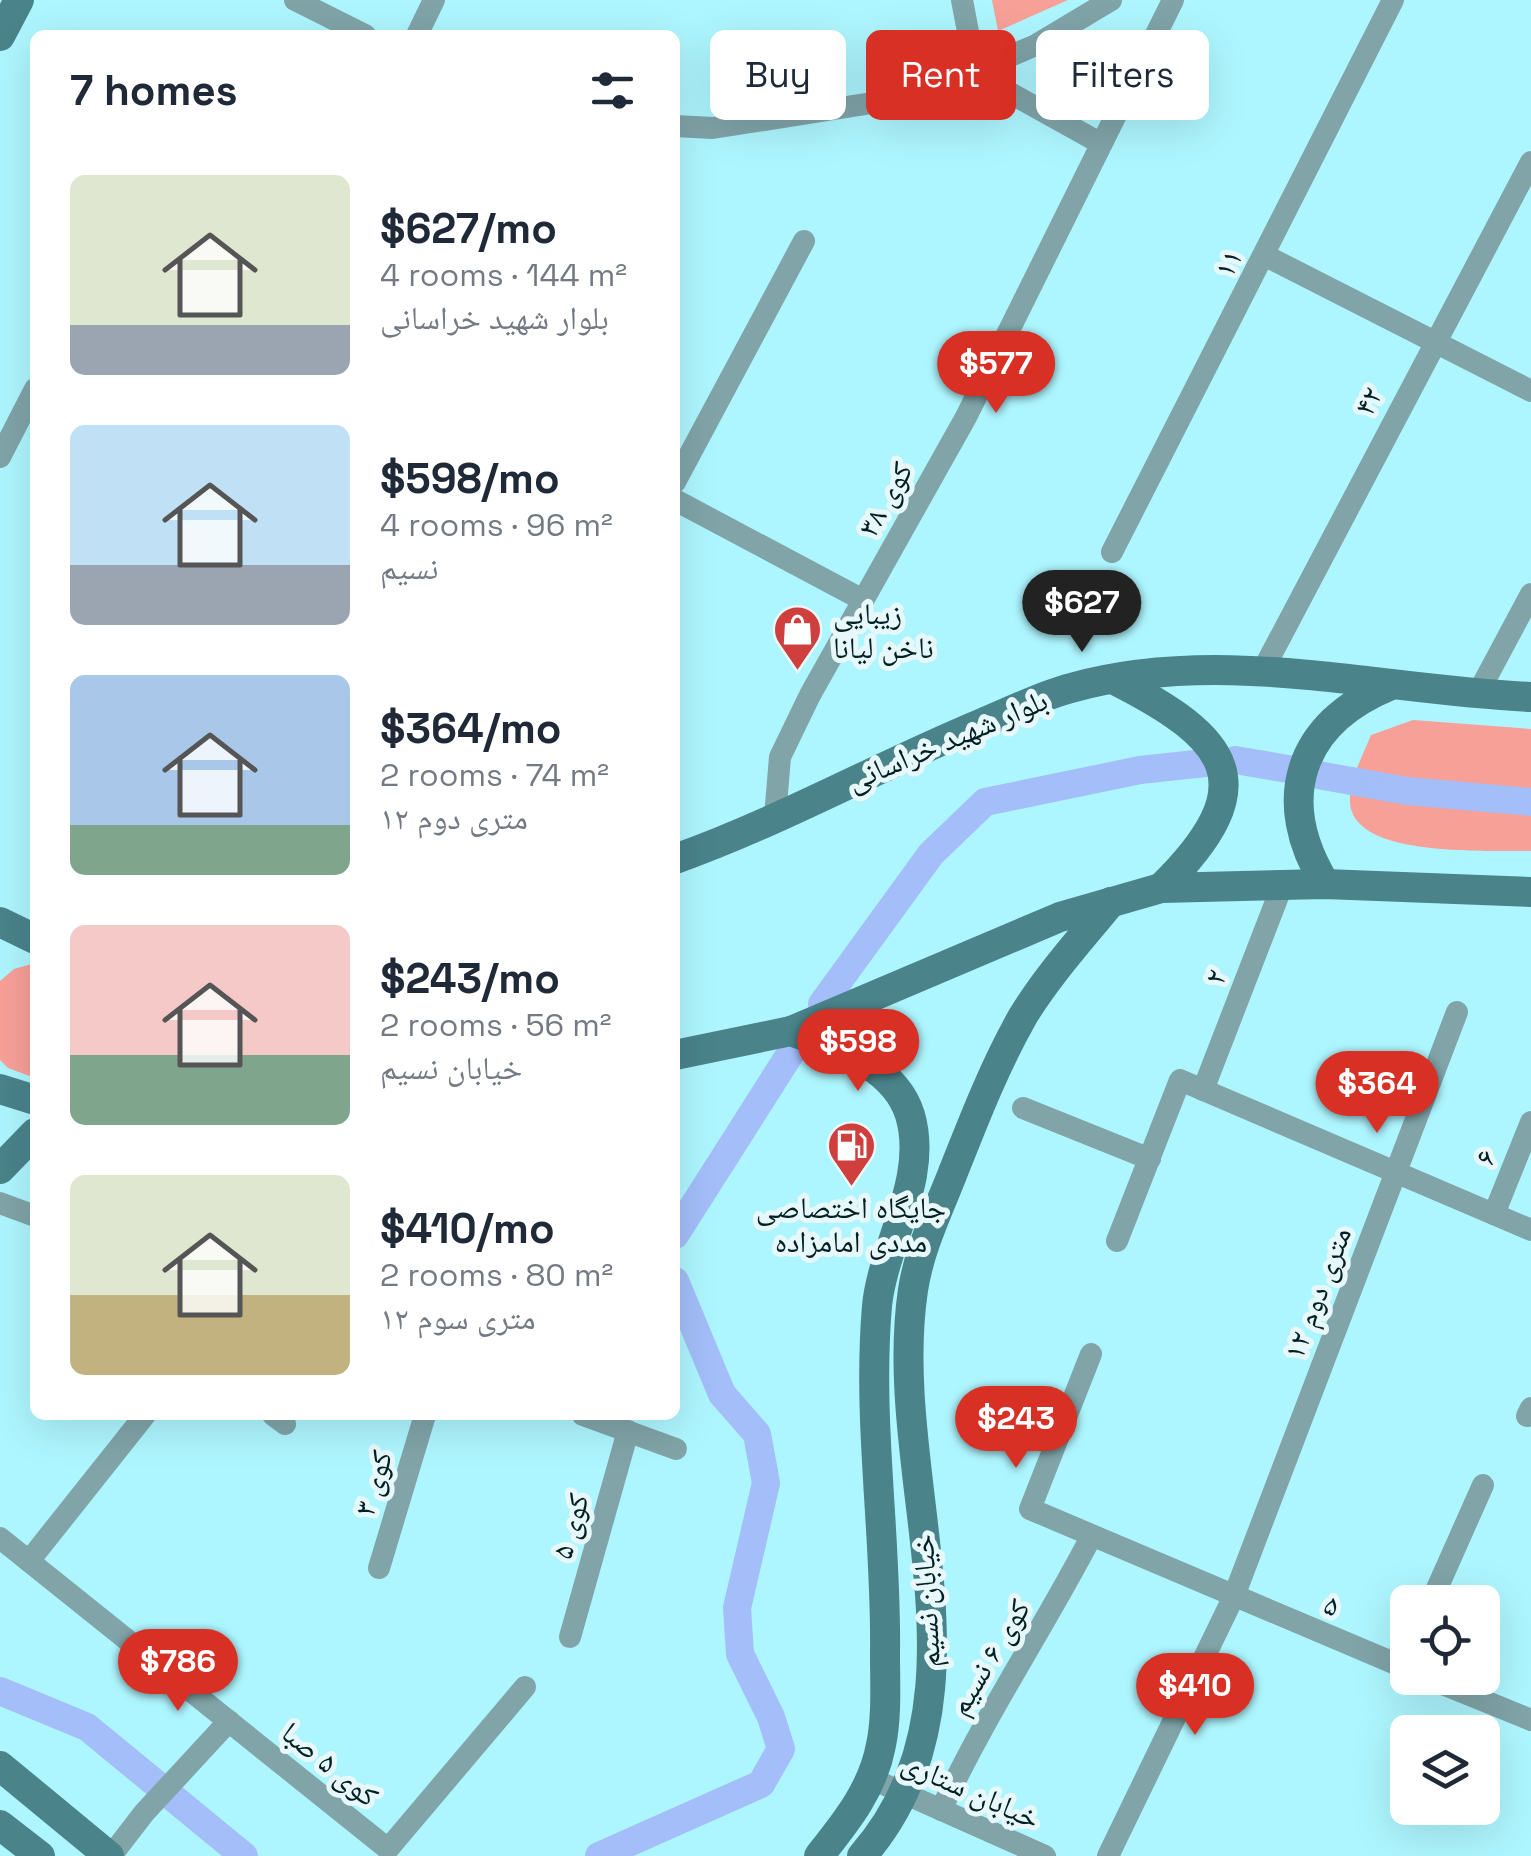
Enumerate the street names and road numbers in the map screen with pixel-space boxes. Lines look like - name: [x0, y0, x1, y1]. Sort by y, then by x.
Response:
- street label: ۱۱: [1205, 242, 1251, 284]
- street label: ۴۲: [1345, 380, 1391, 422]
- street label: کوی ۳۸: [849, 455, 921, 543]
- street label: بلوار شهید خراسانی: [841, 680, 1053, 800]
- street label: ۲: [1194, 964, 1236, 990]
- street label: ۶: [1464, 1143, 1506, 1171]
- street label: ۱۲ متری دوم: [1274, 1221, 1360, 1365]
- street label: کوی ۳: [345, 1446, 401, 1520]
- street label: کوی ۵: [542, 1489, 598, 1563]
- street label: خیابان نسیم: [903, 1533, 950, 1669]
- street label: ۵: [1318, 1584, 1346, 1626]
- street label: کوی ۶ نسیم: [939, 1592, 1040, 1723]
- street label: کوی ۵ صبا: [273, 1713, 387, 1815]
- street label: خیابان ستاری: [896, 1742, 1046, 1838]

